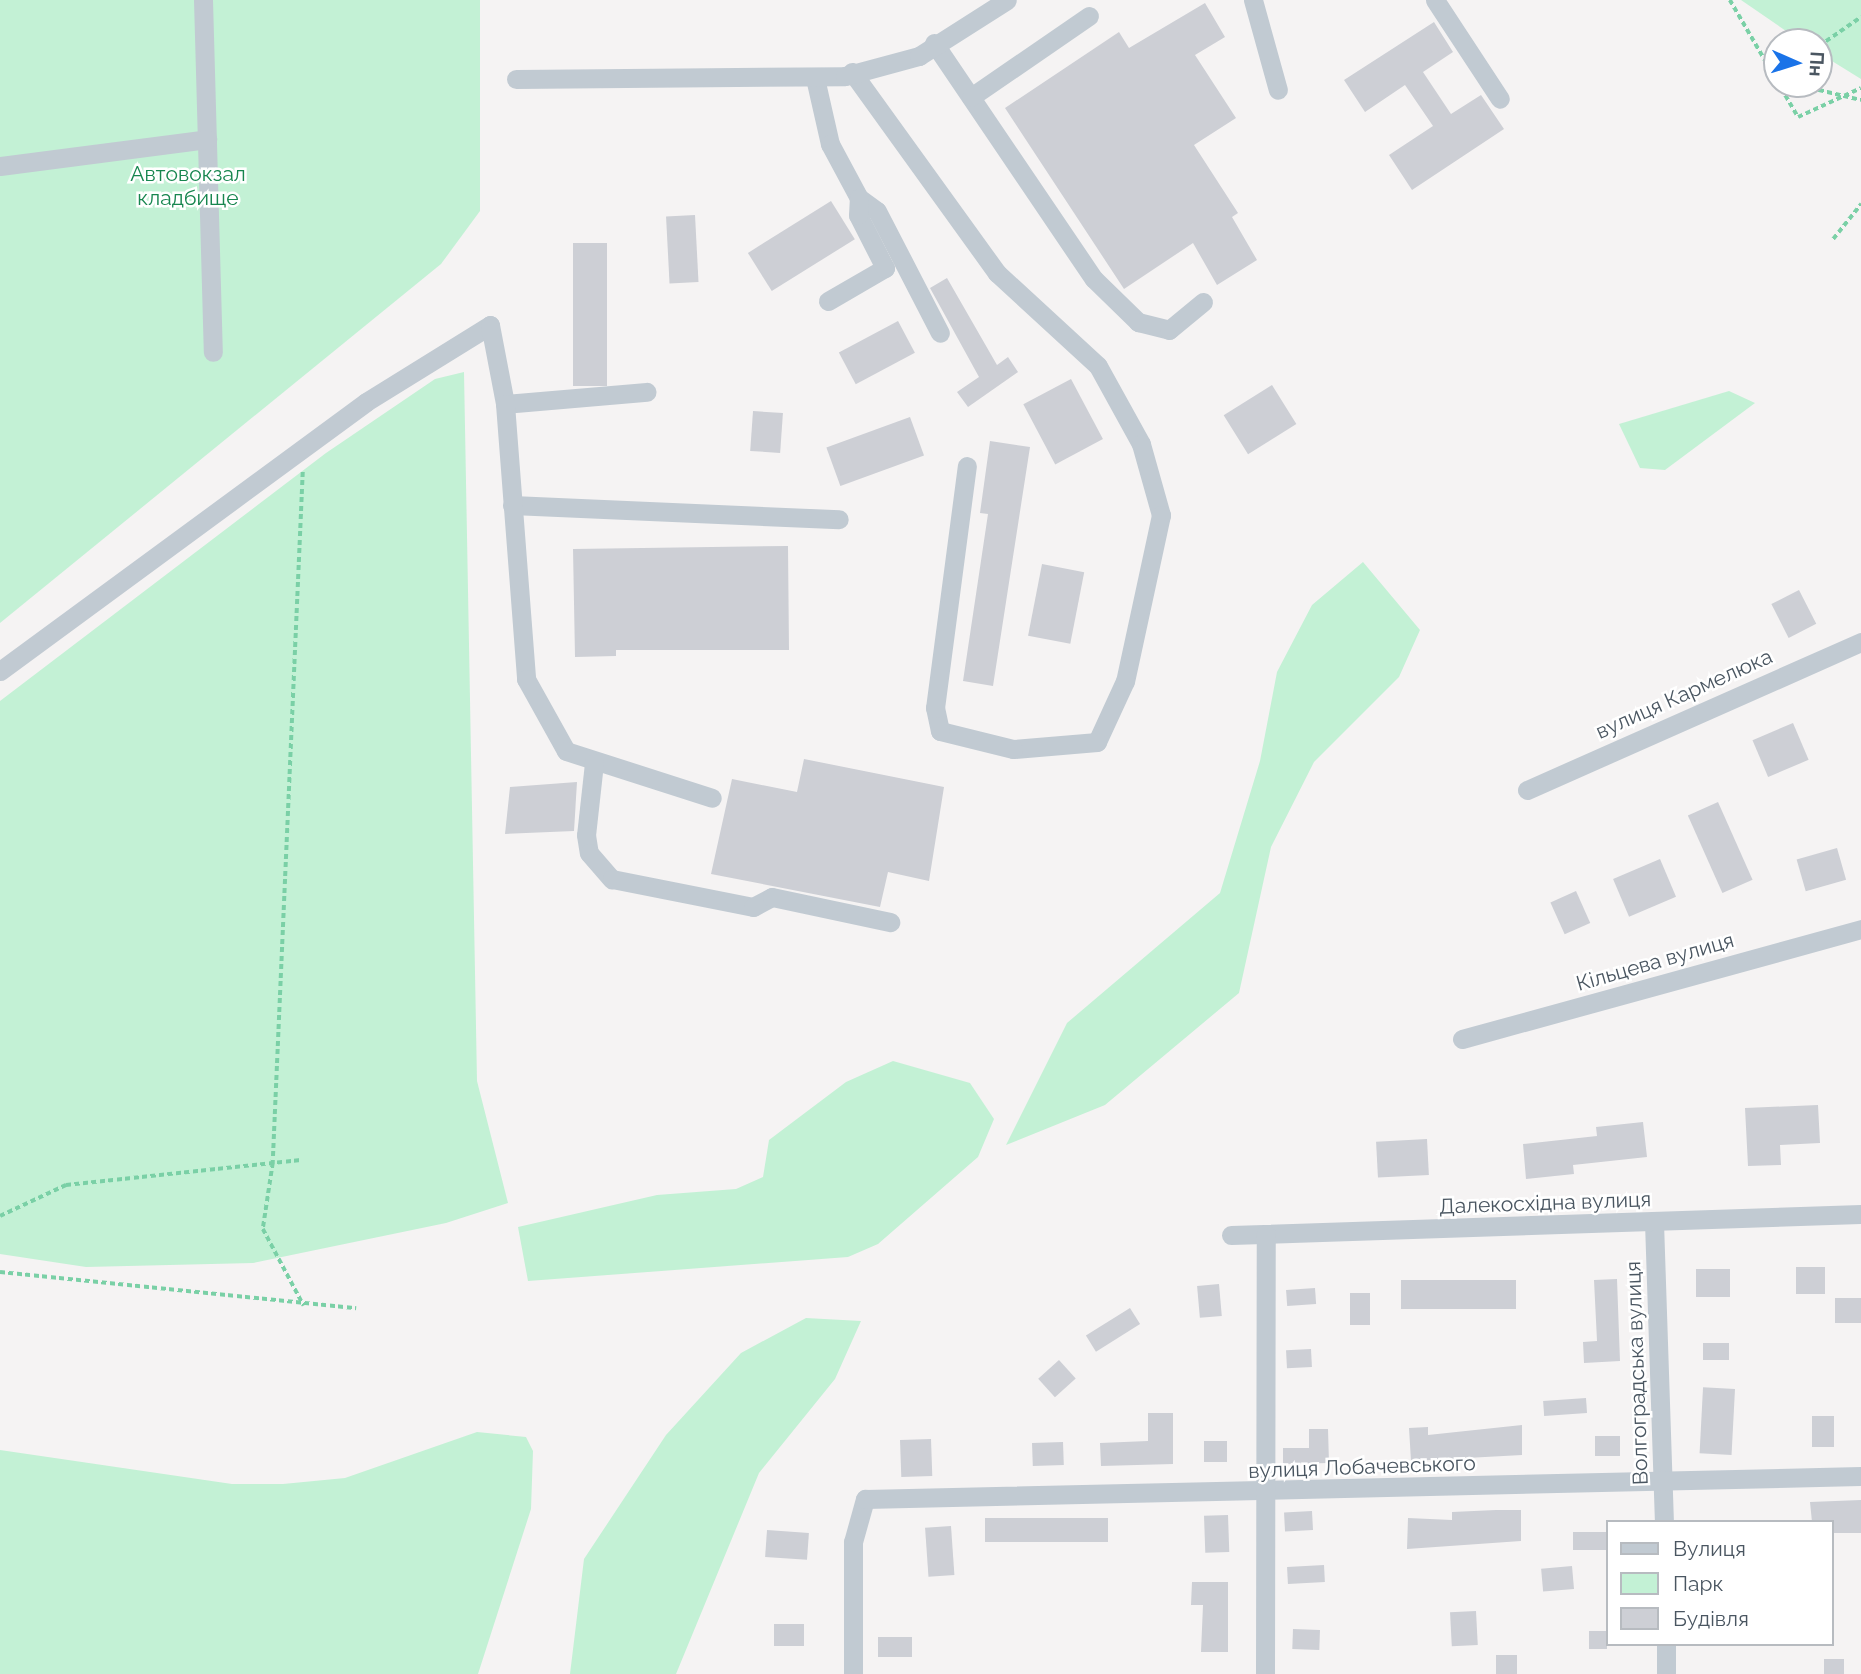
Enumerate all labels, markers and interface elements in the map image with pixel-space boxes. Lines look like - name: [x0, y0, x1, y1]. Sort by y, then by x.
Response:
- north arrow: [1763, 28, 1833, 98]
- text: Пн: [1805, 51, 1829, 77]
- park label: Автовокзал кладбище: [130, 161, 246, 211]
- street label: вулиця Кармелюка: [1592, 644, 1776, 744]
- street label: Кільцева вулиця: [1573, 927, 1737, 997]
- street label: Далекосхідна вулиця: [1438, 1187, 1652, 1219]
- street label: Волгоградська вулиця: [1620, 1261, 1654, 1485]
- street label: вулиця Лобачевського: [1248, 1450, 1476, 1484]
- legend: [1605, 1520, 1833, 1646]
- text: Вулиця: [1673, 1536, 1746, 1561]
- text: Парк: [1673, 1571, 1723, 1596]
- text: Будівля: [1673, 1606, 1749, 1631]

